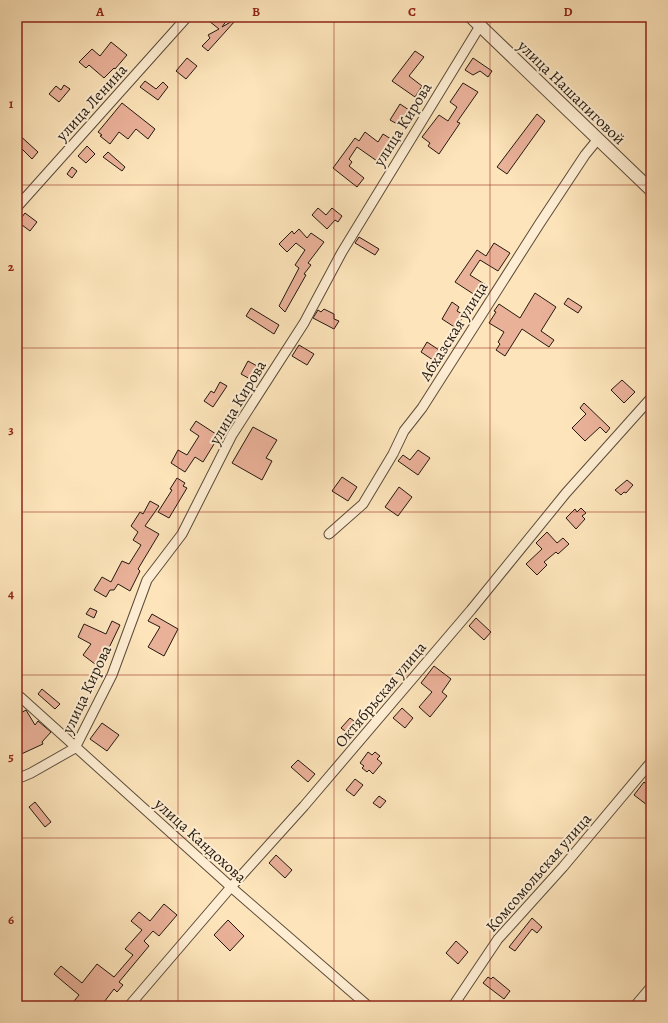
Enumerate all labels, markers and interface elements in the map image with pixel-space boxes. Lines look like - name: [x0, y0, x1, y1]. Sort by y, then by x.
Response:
- text: A: [95, 3, 105, 20]
- text: B: [252, 3, 260, 20]
- text: C: [408, 3, 416, 20]
- text: D: [563, 3, 573, 20]
- street label: улица Нашапиговой: [512, 35, 630, 150]
- street label: улица Ленина: [51, 59, 133, 147]
- street label: улица Кирова: [368, 78, 438, 172]
- text: 1: [9, 95, 14, 112]
- text: 2: [8, 258, 15, 275]
- street label: Абхазская улица: [414, 277, 493, 386]
- street label: улица Кирова: [203, 356, 272, 450]
- text: 3: [8, 421, 14, 438]
- text: 4: [8, 585, 14, 602]
- street label: Октябрьская улица: [330, 637, 432, 752]
- street label: улица Кирова: [56, 641, 117, 738]
- text: 5: [8, 748, 14, 765]
- street label: улица Кандохова: [149, 793, 252, 888]
- street label: Комсомольская улица: [481, 808, 597, 937]
- text: 6: [8, 911, 14, 928]

